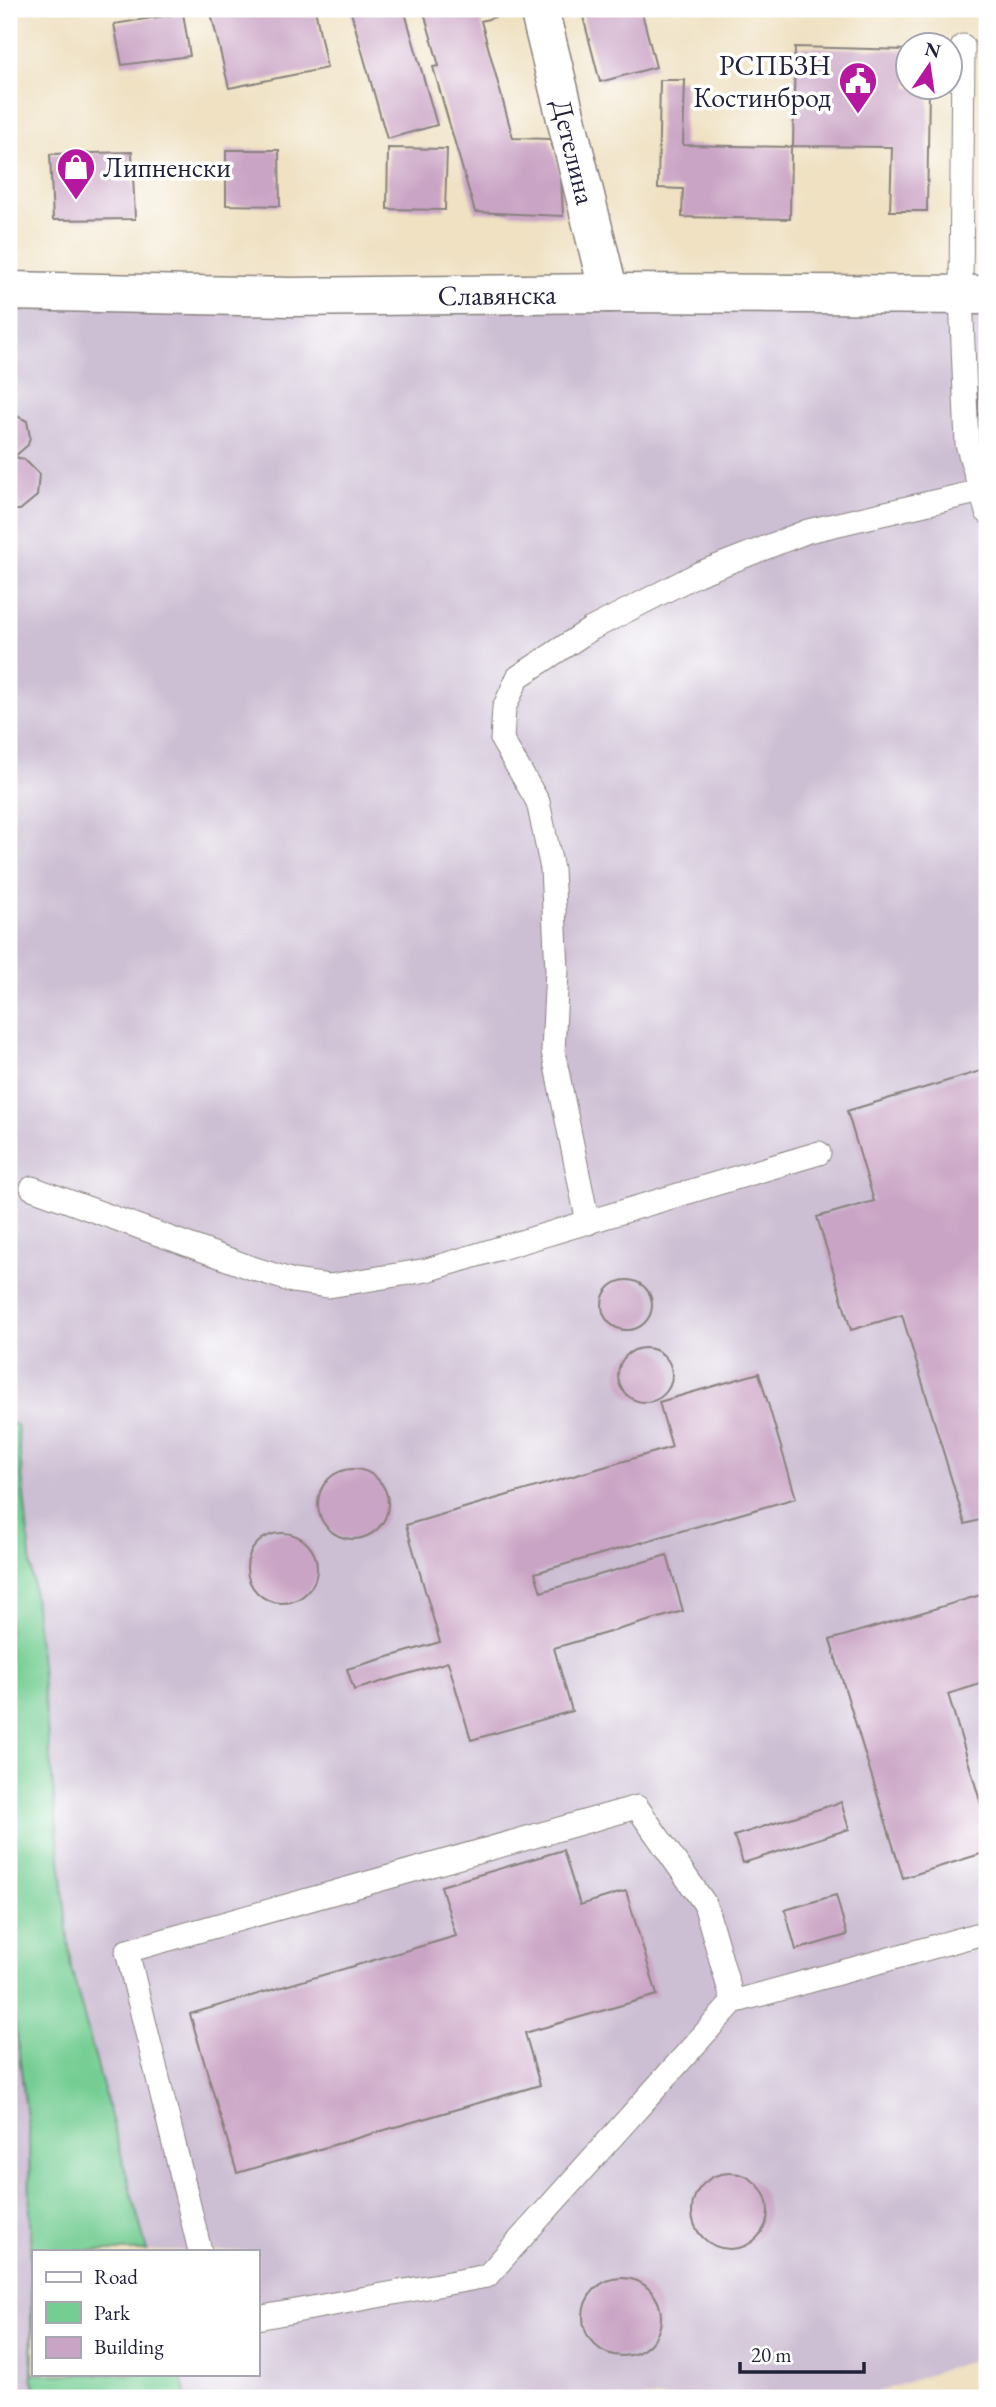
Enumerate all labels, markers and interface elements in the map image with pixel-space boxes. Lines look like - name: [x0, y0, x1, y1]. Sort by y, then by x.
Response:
- north arrow: [894, 32, 964, 102]
- text: N: [922, 36, 944, 64]
- place label: РСПБЗН Костинброд: [693, 47, 831, 115]
- public building icon: РСПБЗН Костинброд: [837, 60, 879, 115]
- street label: Детелина: [544, 95, 605, 209]
- shop icon: Липненски: [55, 146, 97, 201]
- place label: Липненски: [103, 149, 231, 185]
- street label: Славянска: [437, 276, 557, 313]
- legend: [32, 2250, 259, 2376]
- text: Road: [94, 2263, 138, 2290]
- text: Park: [94, 2299, 131, 2326]
- scale bar: [740, 2330, 865, 2374]
- text: Building: [94, 2333, 164, 2360]
- text: 20 m: [751, 2341, 792, 2368]

